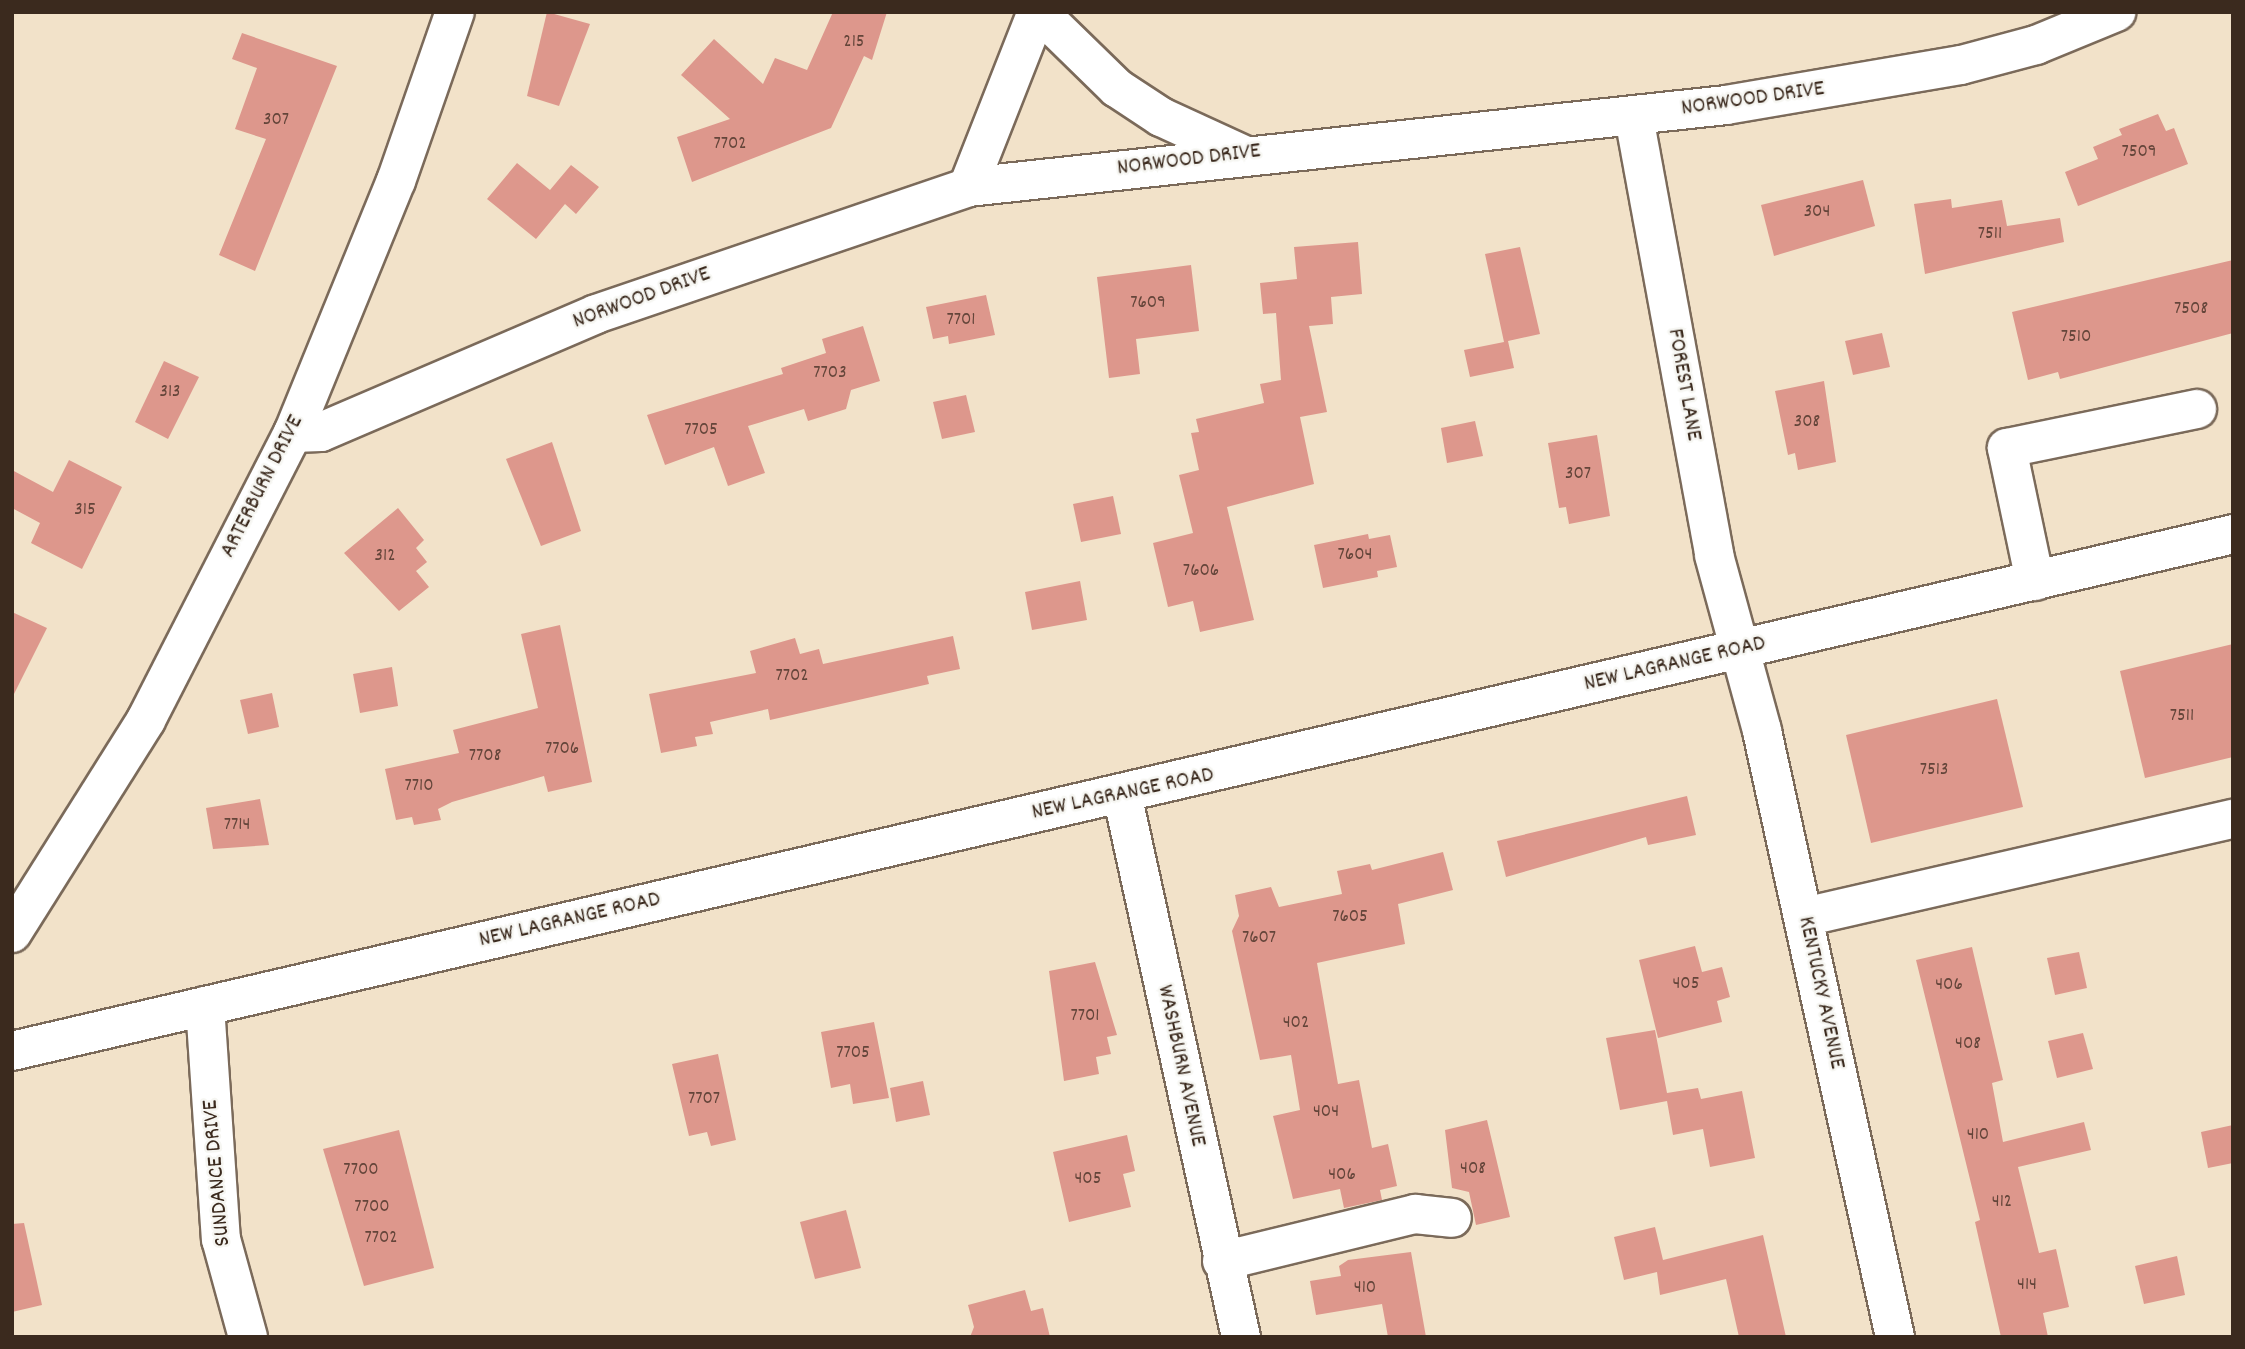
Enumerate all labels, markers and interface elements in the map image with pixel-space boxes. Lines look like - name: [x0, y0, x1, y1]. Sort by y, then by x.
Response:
- house number: 215: [843, 32, 865, 54]
- street label: NORWOOD DRIVE: [1680, 76, 1826, 124]
- house number: 307: [263, 110, 289, 132]
- house number: 7702: [713, 134, 747, 156]
- street label: NORWOOD DRIVE: [1116, 139, 1262, 183]
- house number: 7509: [2121, 142, 2157, 164]
- house number: 304: [1804, 202, 1830, 224]
- house number: 7511: [1978, 224, 2002, 246]
- street label: NORWOOD DRIVE: [570, 261, 714, 337]
- house number: 7609: [1130, 293, 1166, 315]
- house number: 7508: [2174, 299, 2208, 321]
- house number: 7701: [946, 310, 976, 332]
- street label: FOREST LANE: [1660, 327, 1706, 443]
- house number: 7510: [2061, 327, 2091, 349]
- house number: 7703: [813, 363, 847, 385]
- house number: 313: [159, 382, 181, 404]
- street label: ARTERBURN DRIVE: [215, 411, 311, 563]
- house number: 308: [1794, 412, 1820, 434]
- house number: 7705: [684, 420, 718, 442]
- house number: 307: [1565, 464, 1591, 486]
- house number: 315: [74, 500, 96, 522]
- house number: 7604: [1338, 545, 1372, 567]
- house number: 312: [375, 546, 395, 568]
- house number: 7606: [1183, 561, 1219, 583]
- street label: NEW LAGRANGE ROAD: [1582, 631, 1768, 699]
- house number: 7702: [775, 666, 809, 688]
- house number: 7511: [2170, 706, 2194, 728]
- house number: 7706: [545, 739, 579, 761]
- house number: 7708: [469, 746, 501, 768]
- house number: 7513: [1920, 760, 1948, 782]
- street label: NEW LAGRANGE ROAD: [1030, 762, 1216, 828]
- house number: 7710: [404, 776, 434, 798]
- house number: 7714: [224, 815, 250, 837]
- street label: NEW LAGRANGE ROAD: [477, 887, 663, 955]
- house number: 7605: [1332, 907, 1368, 929]
- street label: KENTUCKY AVENUE: [1790, 914, 1850, 1072]
- house number: 7607: [1242, 928, 1276, 950]
- house number: 405: [1672, 974, 1700, 996]
- house number: 406: [1935, 975, 1963, 997]
- street label: WASHBURN AVENUE: [1149, 983, 1211, 1149]
- house number: 7701: [1070, 1006, 1100, 1028]
- house number: 402: [1283, 1013, 1309, 1035]
- house number: 408: [1955, 1034, 1981, 1056]
- house number: 7705: [836, 1043, 870, 1065]
- house number: 7707: [688, 1089, 720, 1111]
- street label: SUNDANCE DRIVE: [198, 1099, 238, 1247]
- house number: 404: [1313, 1102, 1339, 1124]
- house number: 410: [1967, 1125, 1989, 1147]
- house number: 408: [1460, 1159, 1486, 1181]
- house number: 7700: [343, 1160, 379, 1182]
- house number: 406: [1328, 1165, 1356, 1187]
- house number: 405: [1074, 1169, 1102, 1191]
- house number: 412: [1992, 1192, 2012, 1214]
- house number: 7700: [354, 1197, 390, 1219]
- house number: 7702: [364, 1228, 398, 1250]
- house number: 414: [2017, 1275, 2037, 1297]
- house number: 410: [1354, 1278, 1376, 1300]

